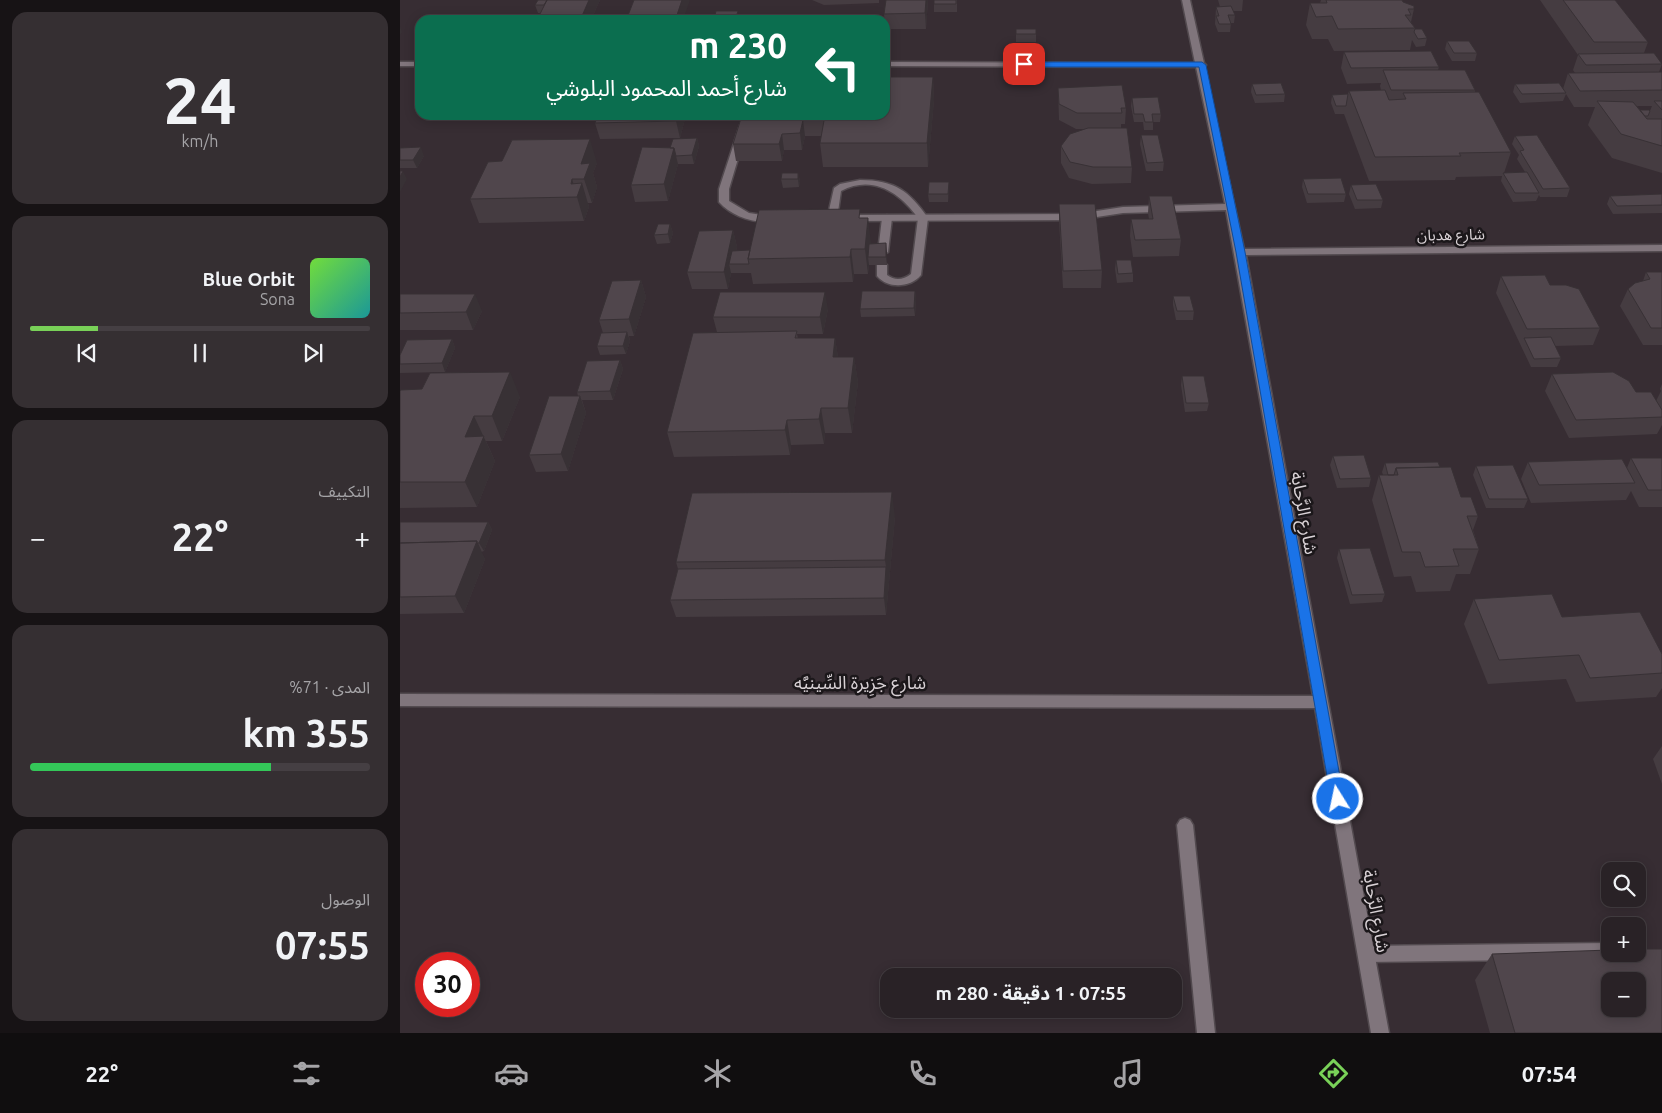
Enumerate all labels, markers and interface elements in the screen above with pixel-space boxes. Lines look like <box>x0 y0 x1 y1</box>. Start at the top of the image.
text: 230 m <box>689 25 787 65</box>
icon: left <box>805 35 870 100</box>
pin <box>1003 43 1045 85</box>
icon: arrive <box>1010 50 1038 78</box>
text: 24 <box>163 63 237 136</box>
text: شارع أحمد المحمود البلوشي <box>546 75 787 100</box>
text: km/h <box>182 132 218 150</box>
street label: شارع هدبان <box>1417 225 1485 248</box>
text: Blue Orbit <box>202 268 295 290</box>
text: Sona <box>260 290 295 308</box>
icon: previous <box>73 339 101 367</box>
icon: pause <box>186 339 214 367</box>
icon: next <box>299 339 327 367</box>
street label: شارع الرَّحابة <box>1283 470 1322 557</box>
text: التكييف <box>318 482 370 500</box>
text: 22° <box>172 516 228 558</box>
text: − <box>30 522 46 553</box>
text: + <box>354 522 370 553</box>
street label: شارع جَزِيرة السِّينيَّه <box>794 672 926 697</box>
text: المدى · 71% <box>289 678 370 696</box>
text: 355 km <box>243 712 370 754</box>
position arrow <box>1311 772 1363 824</box>
map controls <box>1601 862 1646 1017</box>
button: search <box>1601 862 1646 907</box>
street label: شارع الرَّحابة <box>1355 868 1394 955</box>
text: الوصول <box>321 890 370 908</box>
button: + <box>1601 917 1646 962</box>
text: 07:55 <box>275 924 370 966</box>
speed limit sign: 30 <box>415 952 480 1017</box>
button: − <box>1601 972 1646 1017</box>
text: 07:55 · 1 دقيقة · 280 m <box>935 982 1127 1004</box>
icon: filters <box>289 1056 324 1091</box>
icon: car <box>494 1056 529 1091</box>
icon: climate <box>700 1056 735 1091</box>
icon: phone <box>905 1056 940 1091</box>
icon: music <box>1111 1056 1146 1091</box>
icon: directions <box>1316 1056 1351 1091</box>
text: 22° <box>85 1061 118 1086</box>
text: 07:54 <box>1522 1061 1577 1086</box>

